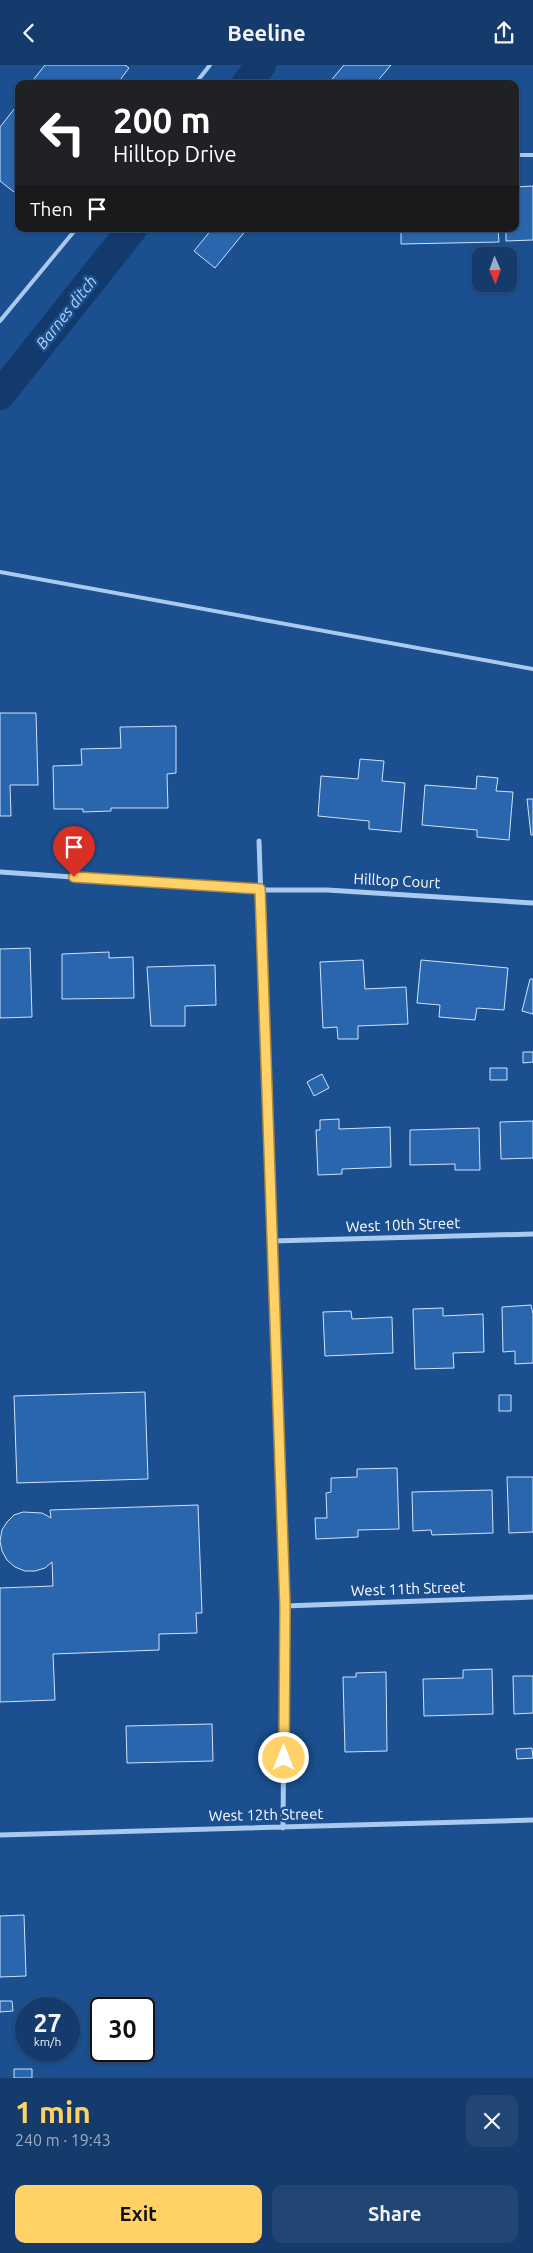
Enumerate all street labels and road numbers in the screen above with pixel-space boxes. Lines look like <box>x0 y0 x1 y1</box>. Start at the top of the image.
street label: Hilltop Court <box>353 870 441 891</box>
street label: West 10th Street <box>345 1214 461 1235</box>
street label: West 11th Street <box>350 1578 466 1599</box>
street label: West 12th Street <box>209 1805 323 1824</box>

